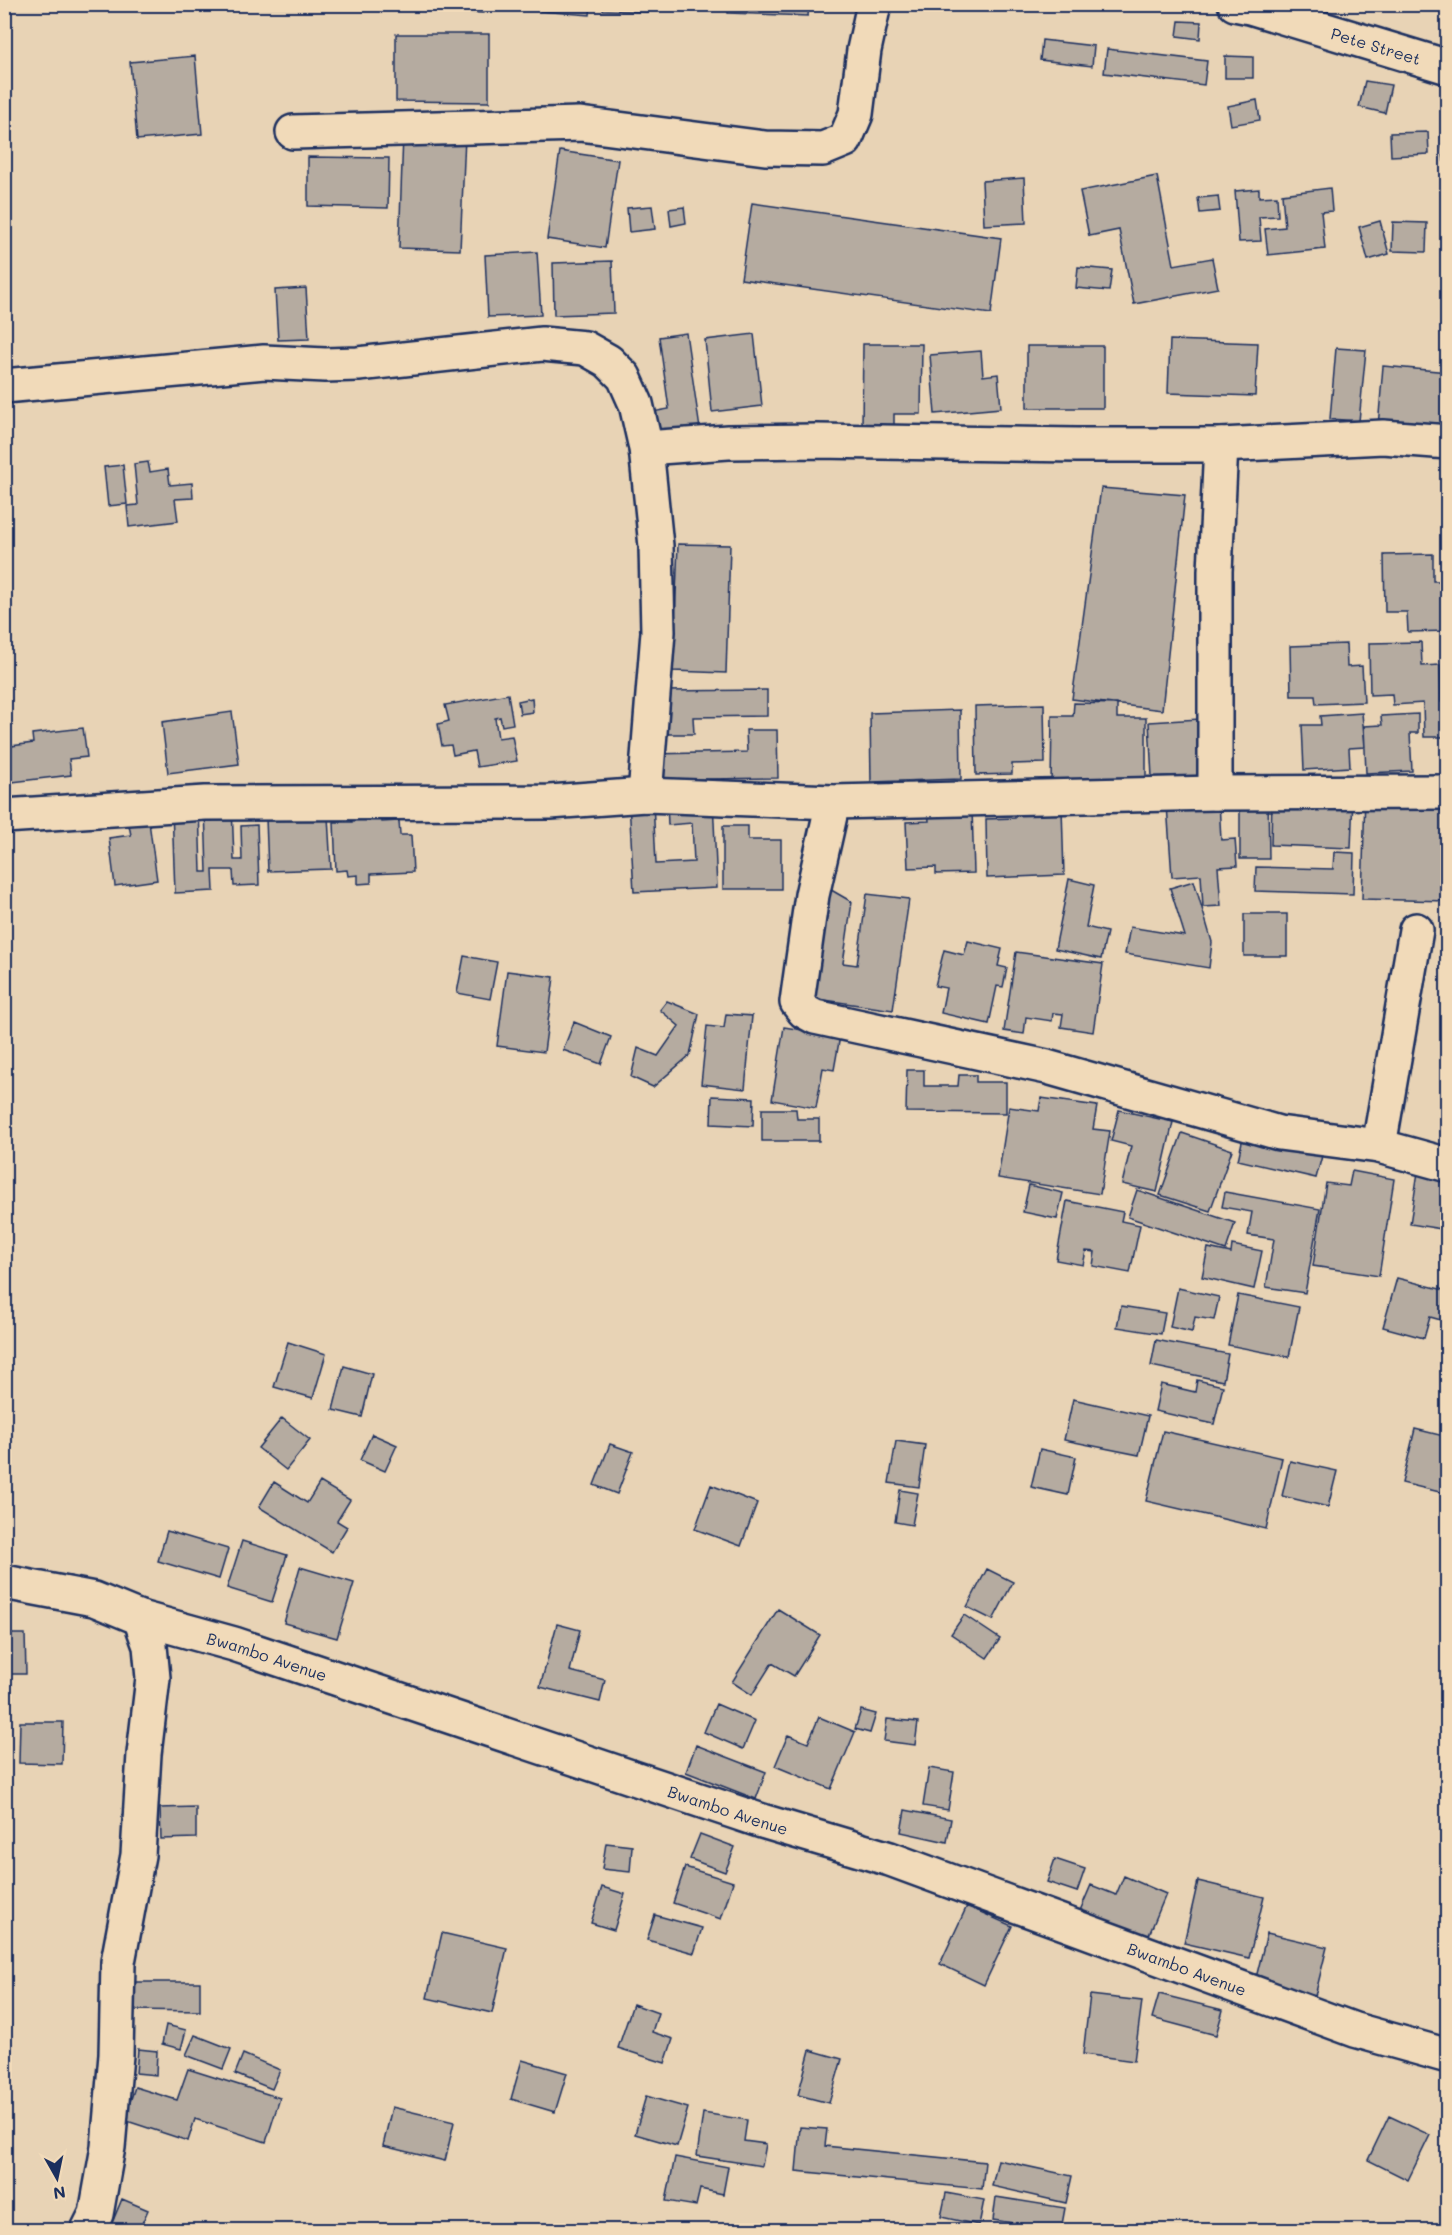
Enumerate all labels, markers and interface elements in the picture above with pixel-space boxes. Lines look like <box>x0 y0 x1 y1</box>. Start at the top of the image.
street label: Pete Street <box>1329 22 1423 69</box>
street label: Bwambo Avenue <box>205 1627 330 1685</box>
street label: Bwambo Avenue <box>665 1780 791 1839</box>
street label: Bwambo Avenue <box>1125 1937 1250 2000</box>
north arrow <box>27 2148 87 2208</box>
text: N <box>52 2182 67 2205</box>

